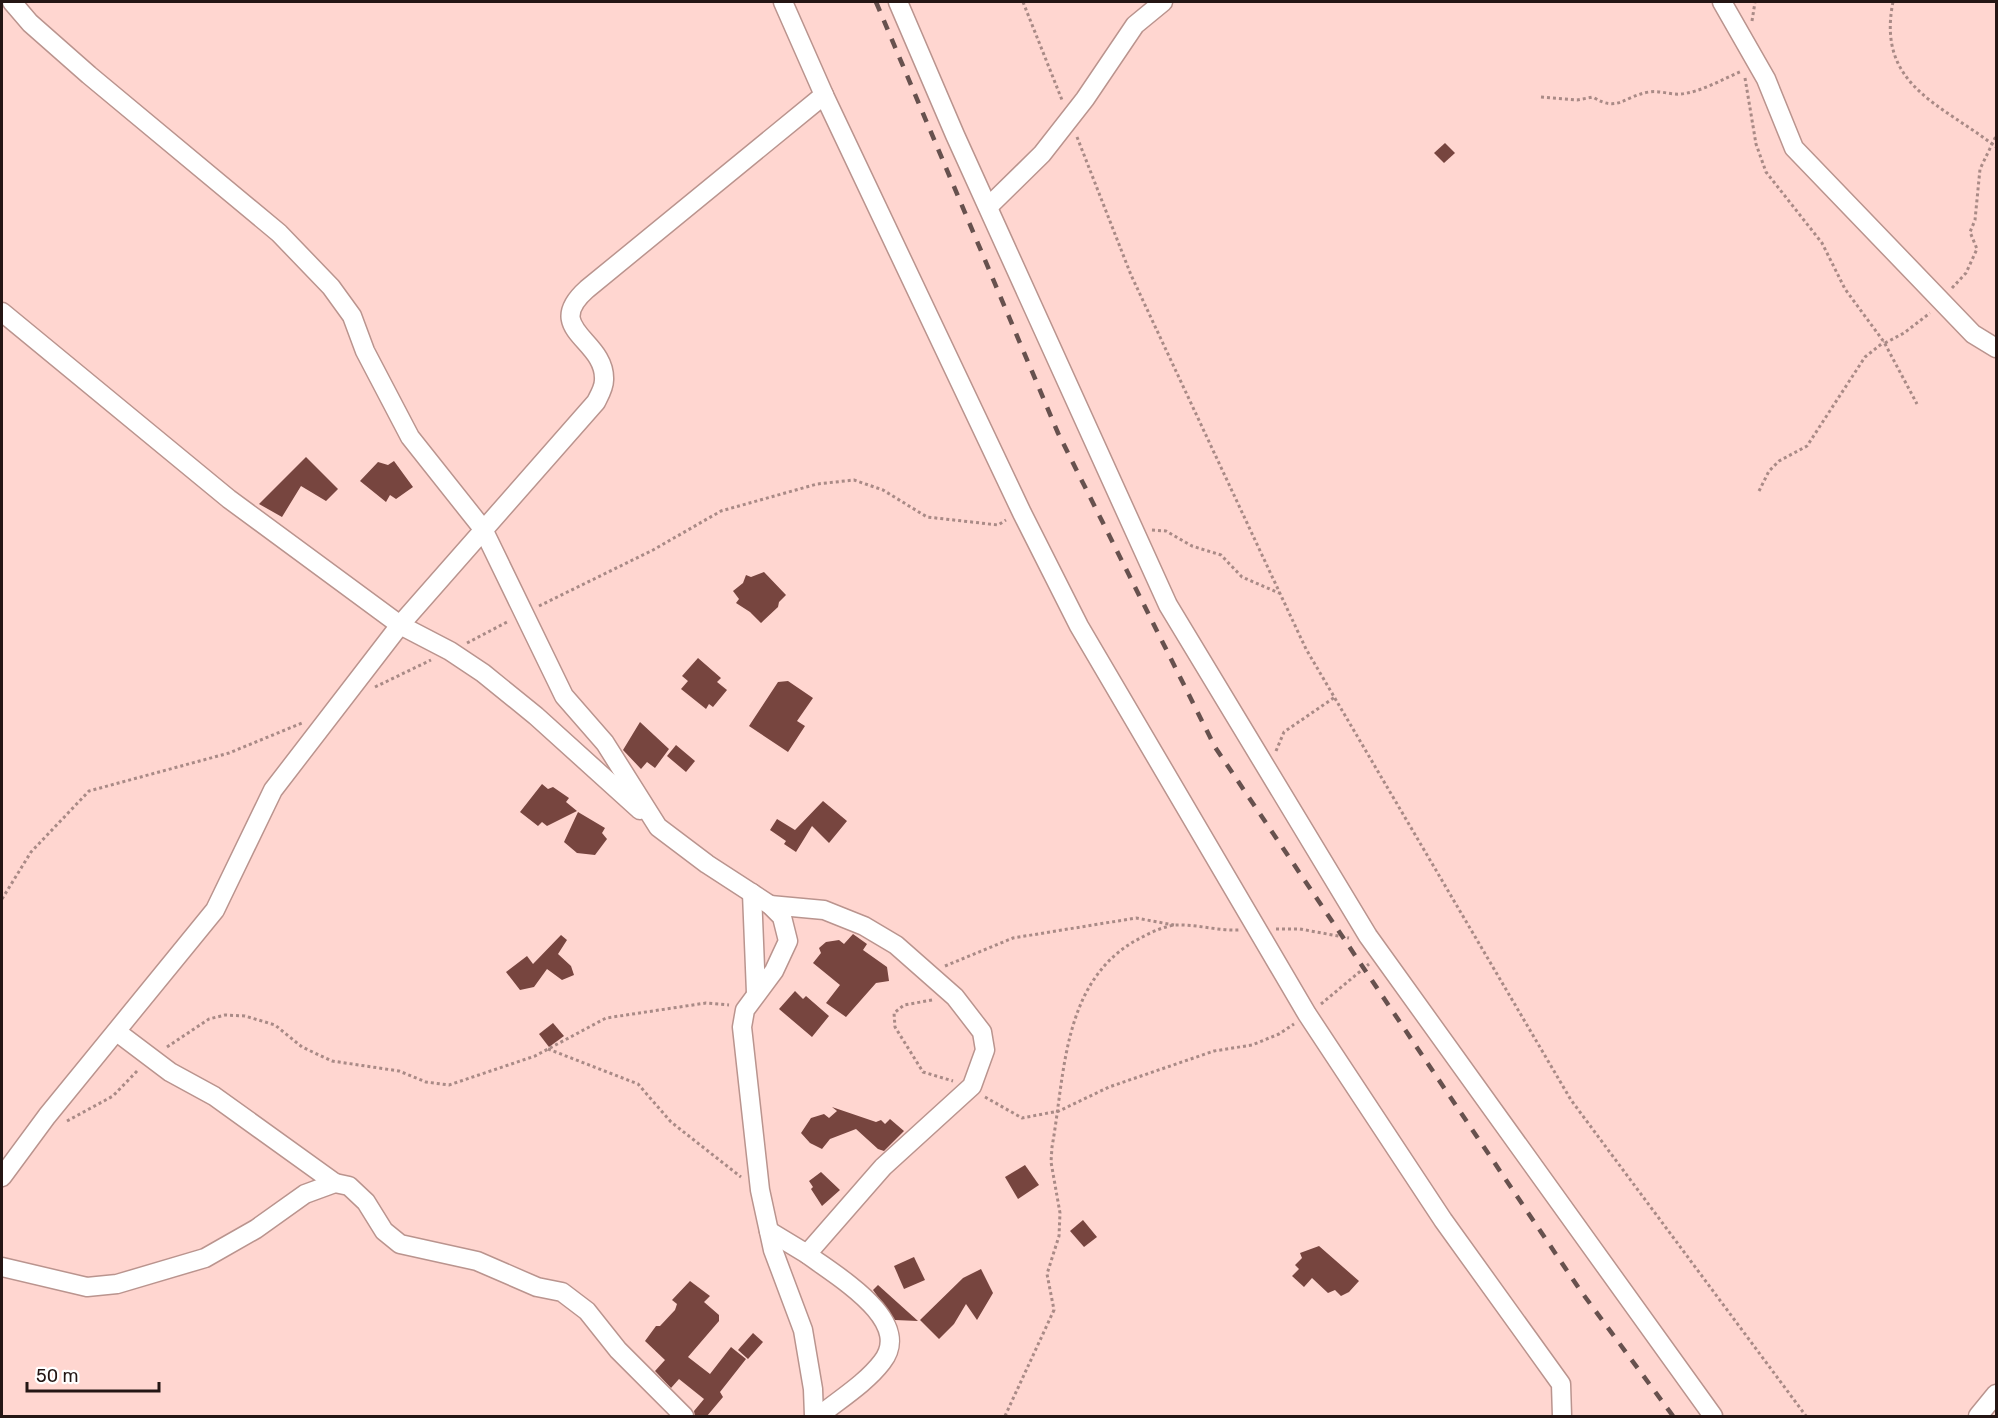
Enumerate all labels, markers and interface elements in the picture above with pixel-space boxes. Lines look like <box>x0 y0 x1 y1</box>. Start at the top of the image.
scale bar <box>27 1355 159 1393</box>
text: 50 m <box>36 1365 79 1387</box>

